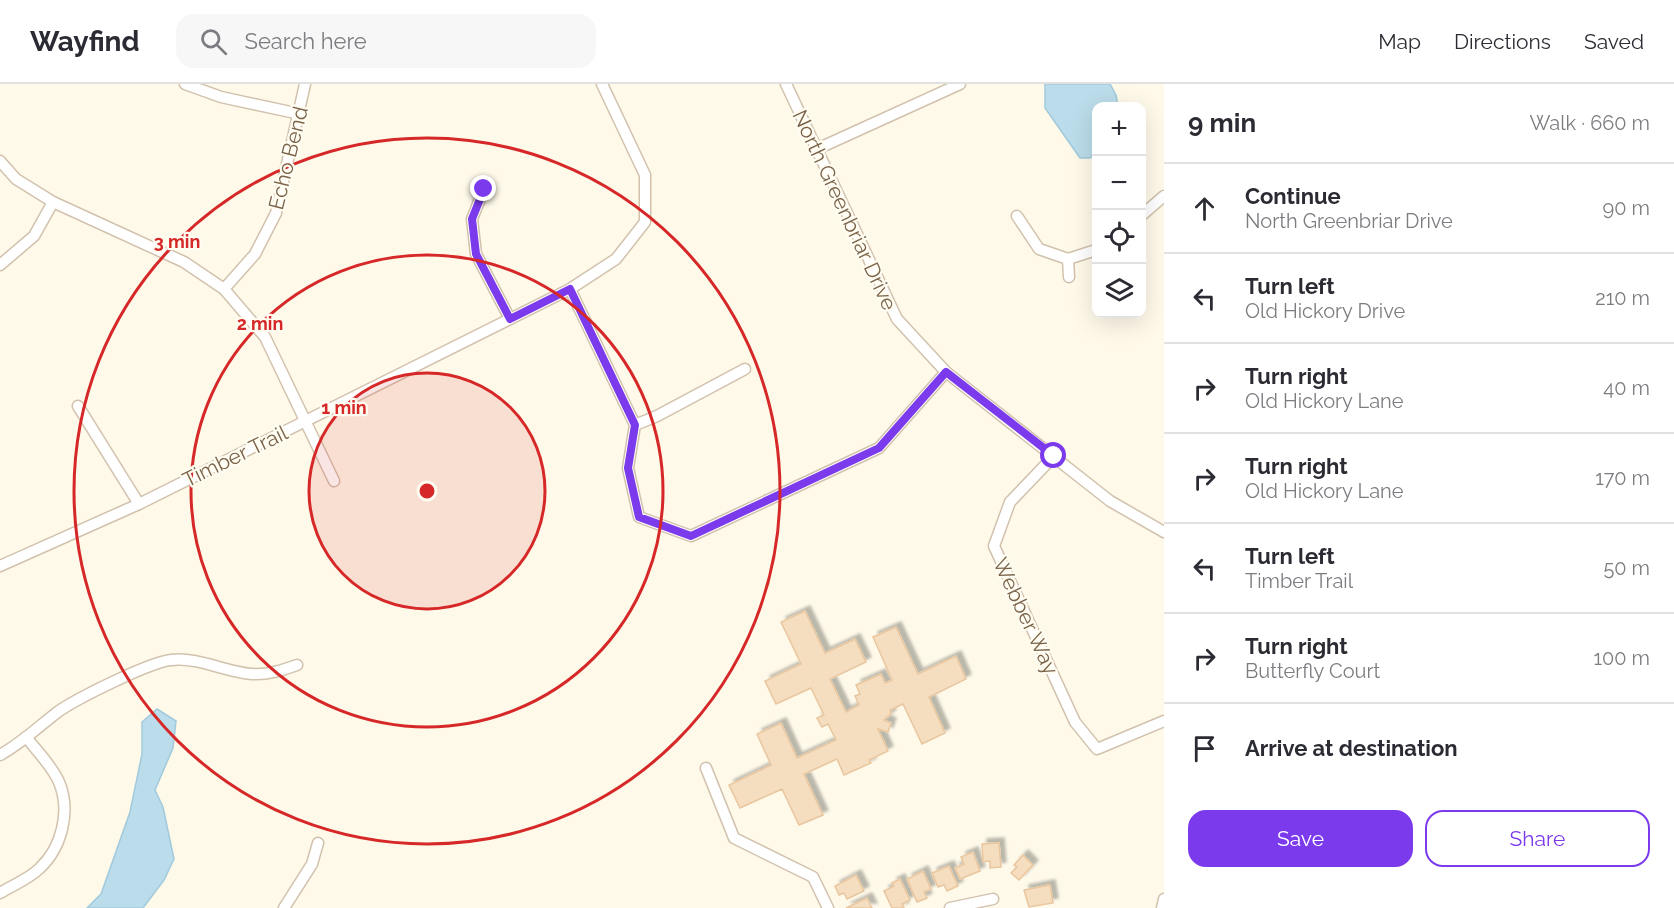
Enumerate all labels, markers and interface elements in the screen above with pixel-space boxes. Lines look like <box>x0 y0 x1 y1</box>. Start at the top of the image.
search box <box>176 14 596 68</box>
text: Wayfind <box>30 25 140 58</box>
icon: search <box>197 25 230 58</box>
text: Search here <box>245 28 367 54</box>
text: Map <box>1378 29 1421 54</box>
text: Directions <box>1454 29 1551 54</box>
text: Saved <box>1584 29 1644 54</box>
map controls <box>1092 102 1146 318</box>
button: + <box>1092 102 1146 156</box>
street label: Echo Bend <box>263 104 313 212</box>
street label: North Greenbriar Drive <box>788 106 902 314</box>
text: 9 min <box>1188 108 1256 138</box>
text: Walk · 660 m <box>1529 111 1650 135</box>
button: − <box>1092 156 1146 210</box>
route end <box>470 175 496 201</box>
text: Continue <box>1245 183 1341 209</box>
icon: ahead <box>1188 192 1221 225</box>
text: 90 m <box>1603 196 1650 220</box>
text: North Greenbriar Drive <box>1245 209 1453 233</box>
button: locate <box>1092 210 1146 264</box>
text: 3 min <box>154 231 200 252</box>
button: layers <box>1092 264 1146 318</box>
text: Turn left <box>1245 273 1335 299</box>
icon: left <box>1188 282 1221 315</box>
text: 210 m <box>1595 286 1650 310</box>
text: Old Hickory Drive <box>1245 299 1405 323</box>
text: 2 min <box>237 313 283 334</box>
text: Turn right <box>1245 363 1348 389</box>
icon: right <box>1188 372 1221 405</box>
text: 40 m <box>1603 376 1650 400</box>
text: Old Hickory Lane <box>1245 389 1403 413</box>
text: 1 min <box>321 397 367 418</box>
street label: Timber Trail <box>178 420 292 492</box>
route start <box>1040 442 1066 468</box>
text: Turn right <box>1245 453 1348 479</box>
icon: right <box>1188 462 1221 495</box>
text: 170 m <box>1595 466 1650 490</box>
text: Old Hickory Lane <box>1245 479 1403 503</box>
centre of rings <box>417 481 437 501</box>
text: Turn left <box>1245 543 1335 569</box>
icon: left <box>1188 552 1221 585</box>
street label: Webber Way <box>988 554 1064 678</box>
text: 50 m <box>1603 556 1650 580</box>
text: Timber Trail <box>1245 569 1353 593</box>
text: Turn right <box>1245 633 1348 659</box>
icon: right <box>1188 642 1221 675</box>
text: 100 m <box>1593 646 1650 670</box>
text: Butterfly Court <box>1245 659 1380 683</box>
icon: arrive <box>1188 732 1221 765</box>
text: Arrive at destination <box>1245 735 1458 761</box>
button: Save <box>1188 810 1413 867</box>
button: Share <box>1425 810 1650 867</box>

